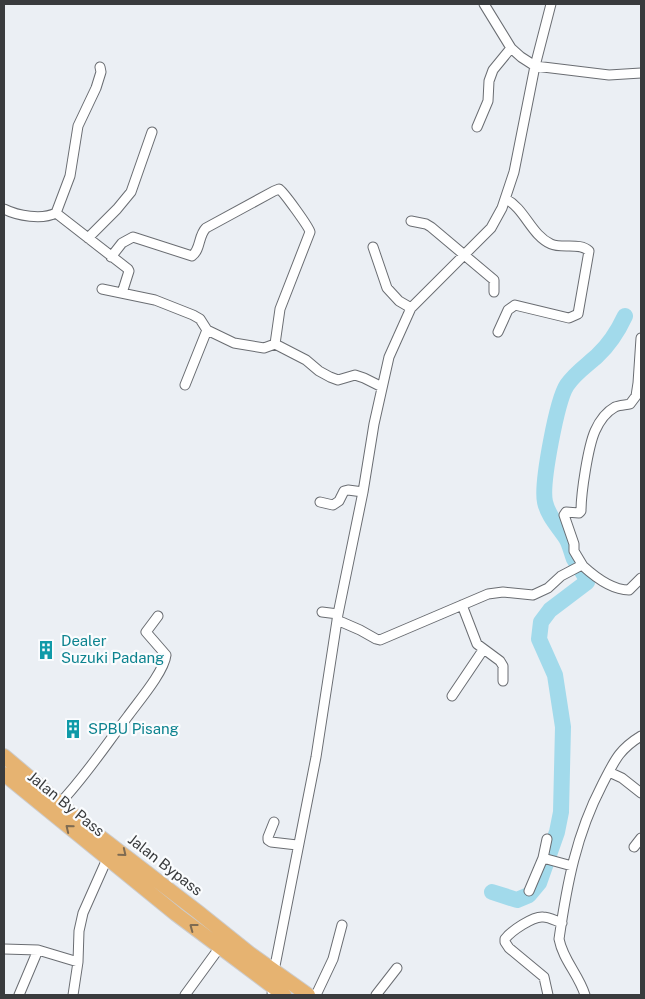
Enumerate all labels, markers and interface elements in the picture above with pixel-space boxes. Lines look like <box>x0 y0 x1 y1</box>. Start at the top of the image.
place label: Dealer Suzuki Padang <box>61 632 164 666</box>
building icon: Dealer Suzuki Padang <box>35 639 57 661</box>
building icon: SPBU Pisang <box>62 718 84 740</box>
place label: SPBU Pisang <box>88 720 179 737</box>
street label: Jalan By Pass <box>25 768 108 840</box>
one-way arrow <box>66 826 75 834</box>
street label: Jalan Bypass <box>125 830 206 899</box>
one-way arrow <box>117 848 126 856</box>
one-way arrow <box>190 924 199 932</box>

